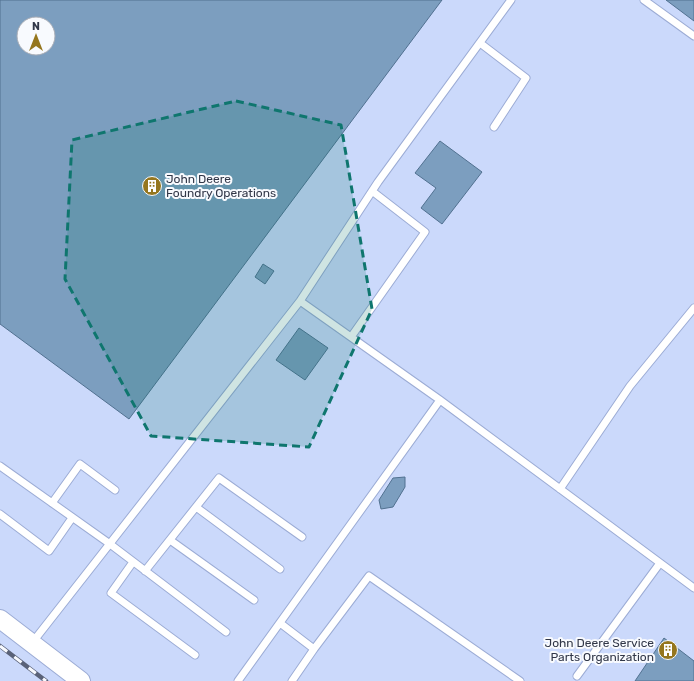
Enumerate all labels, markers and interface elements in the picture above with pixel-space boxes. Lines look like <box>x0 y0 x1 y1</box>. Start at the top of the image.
north arrow <box>16 16 56 56</box>
text: N <box>32 20 40 33</box>
place label: John Deere Foundry Operations <box>166 172 276 200</box>
building icon: John Deere Foundry Operations <box>141 175 163 197</box>
place label: John Deere Service Parts Organization <box>545 636 654 664</box>
building icon: John Deere Service Parts Organization <box>657 639 679 661</box>

